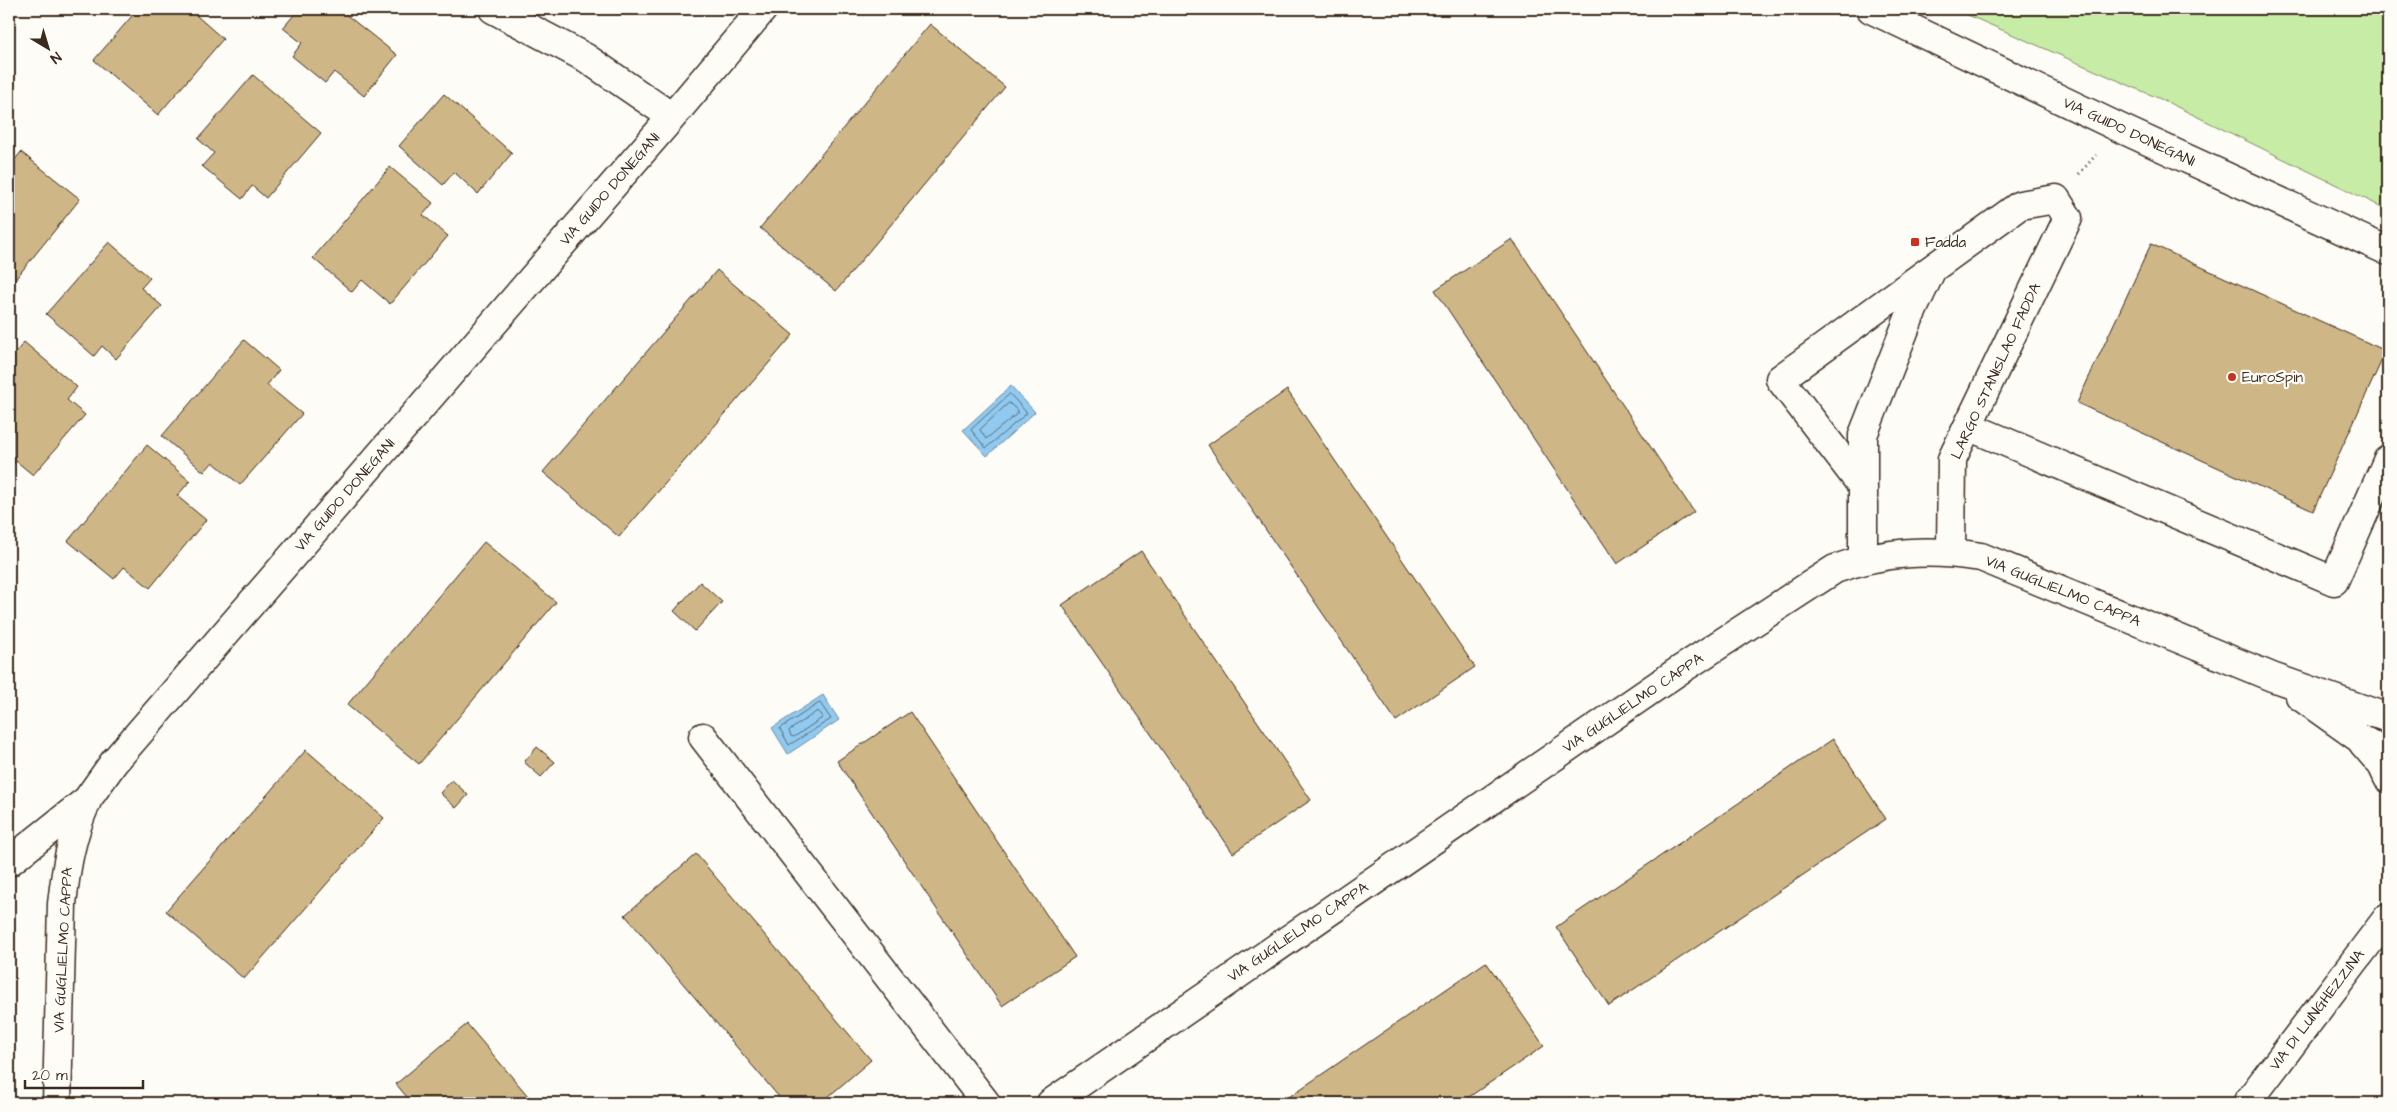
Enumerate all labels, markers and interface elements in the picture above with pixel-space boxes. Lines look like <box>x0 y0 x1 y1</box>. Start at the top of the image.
north arrow <box>22 22 72 72</box>
text: N <box>46 47 65 68</box>
street label: VIA GUIDO DONEGANI <box>2059 92 2199 172</box>
street label: VIA GUIDO DONEGANI <box>555 128 665 250</box>
place label: Fadda <box>1925 232 1966 253</box>
marker: Fadda <box>1909 236 1921 248</box>
street label: LARGO STANISLAO FADDA <box>1946 279 2046 463</box>
place label: EuroSpin <box>2242 367 2303 388</box>
marker: EuroSpin <box>2226 371 2238 383</box>
street label: VIA GUIDO DONEGANI <box>290 434 400 556</box>
street label: VIA GUGLIELMO CAPPA <box>1982 550 2144 632</box>
street label: VIA GUGLIELMO CAPPA <box>1558 648 1708 758</box>
street label: VIA GUGLIELMO CAPPA <box>48 866 78 1033</box>
street label: VIA GUGLIELMO CAPPA <box>1223 877 1373 987</box>
street label: VIA DI LUNGHEZZINA <box>2264 945 2370 1075</box>
scale bar <box>25 1057 142 1089</box>
text: 20 m <box>32 1065 68 1086</box>

